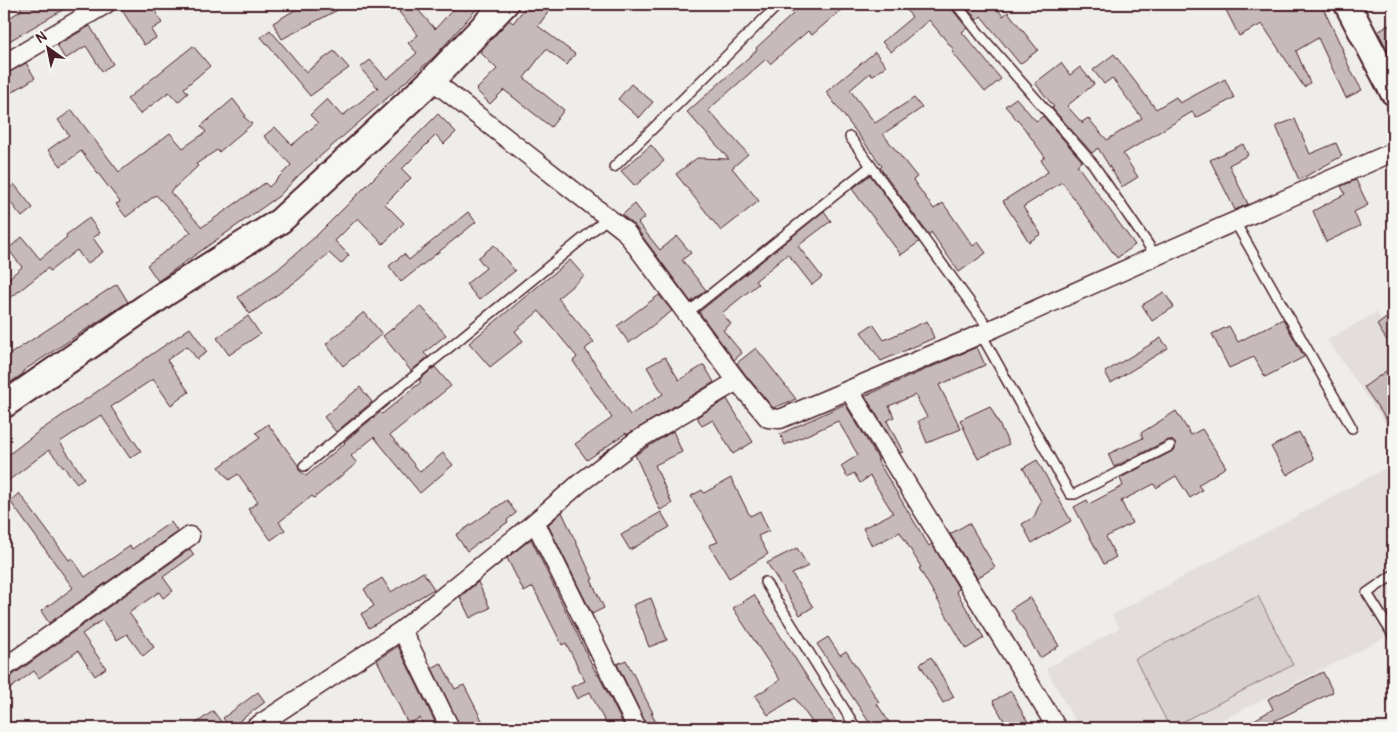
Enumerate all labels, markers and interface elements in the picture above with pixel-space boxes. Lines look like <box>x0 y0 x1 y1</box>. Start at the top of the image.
north arrow <box>22 22 72 72</box>
text: N <box>33 28 50 47</box>

